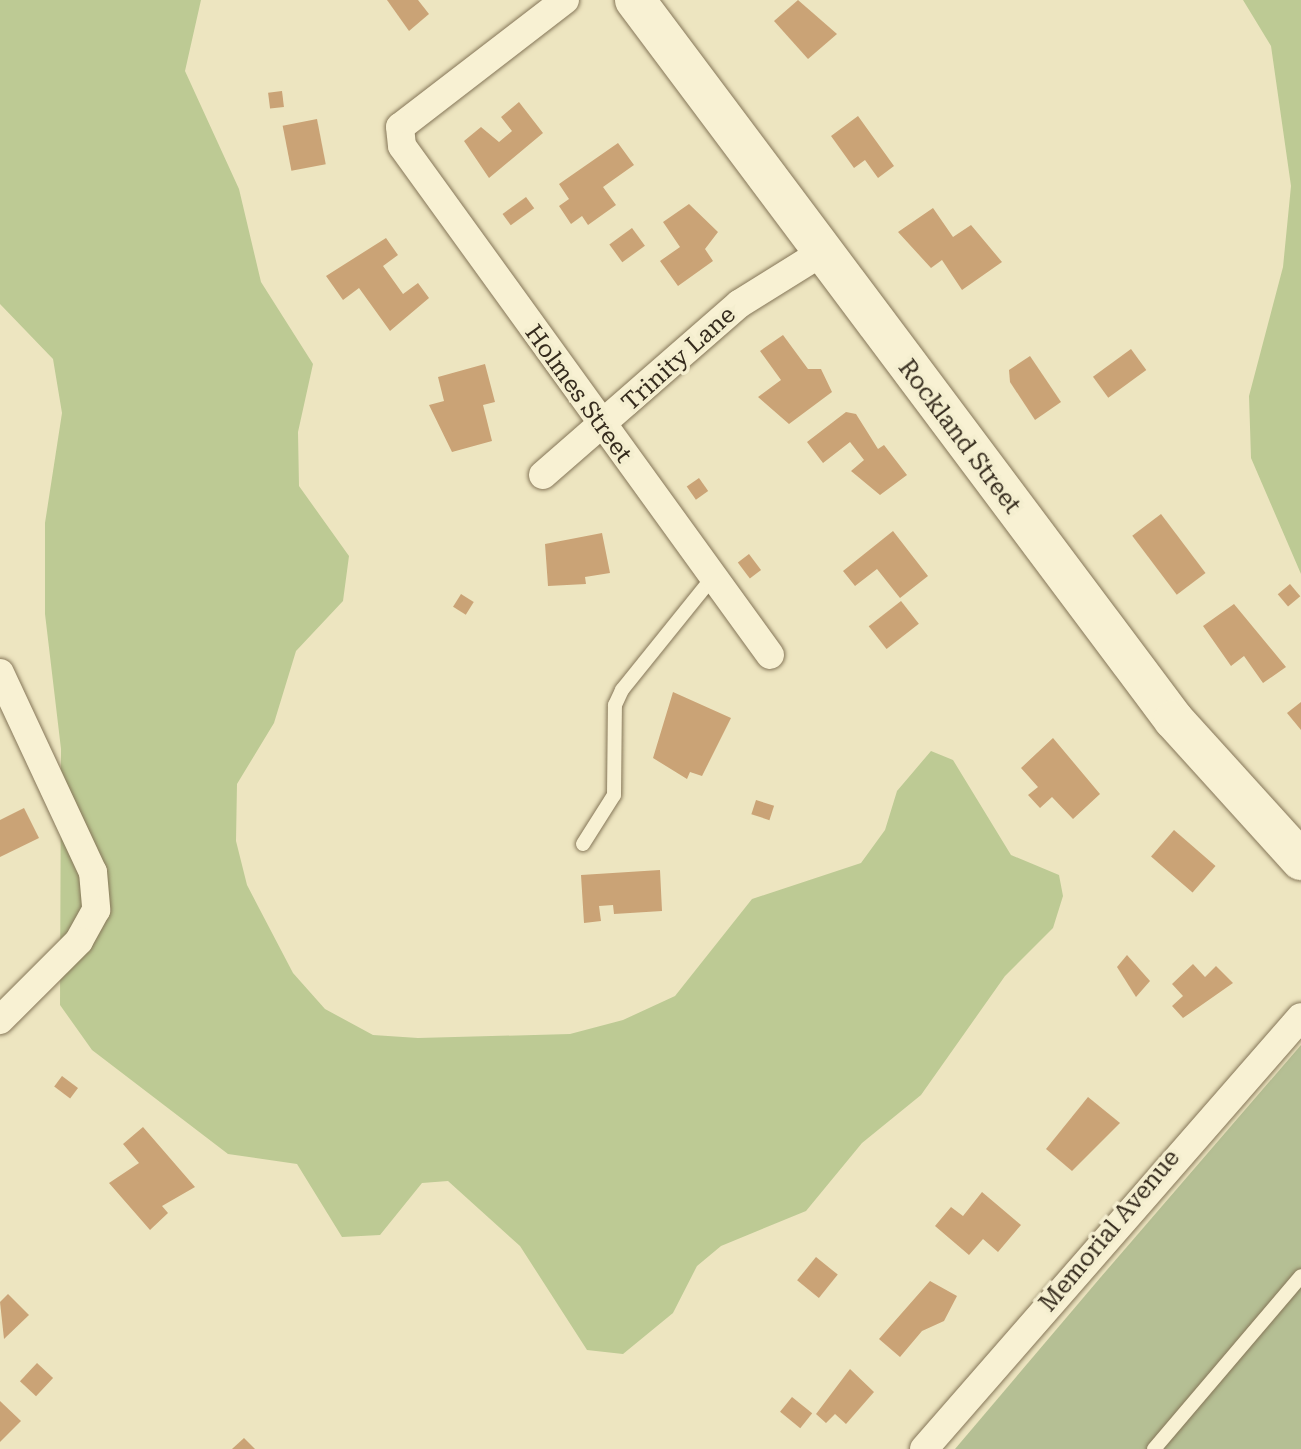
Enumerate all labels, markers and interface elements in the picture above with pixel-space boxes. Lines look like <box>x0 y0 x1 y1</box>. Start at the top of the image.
street label: Trinity Lane <box>616 301 742 417</box>
street label: Holmes Street <box>518 319 638 469</box>
street label: Rockland Street <box>892 354 1026 520</box>
street label: Memorial Avenue <box>1034 1144 1186 1318</box>

